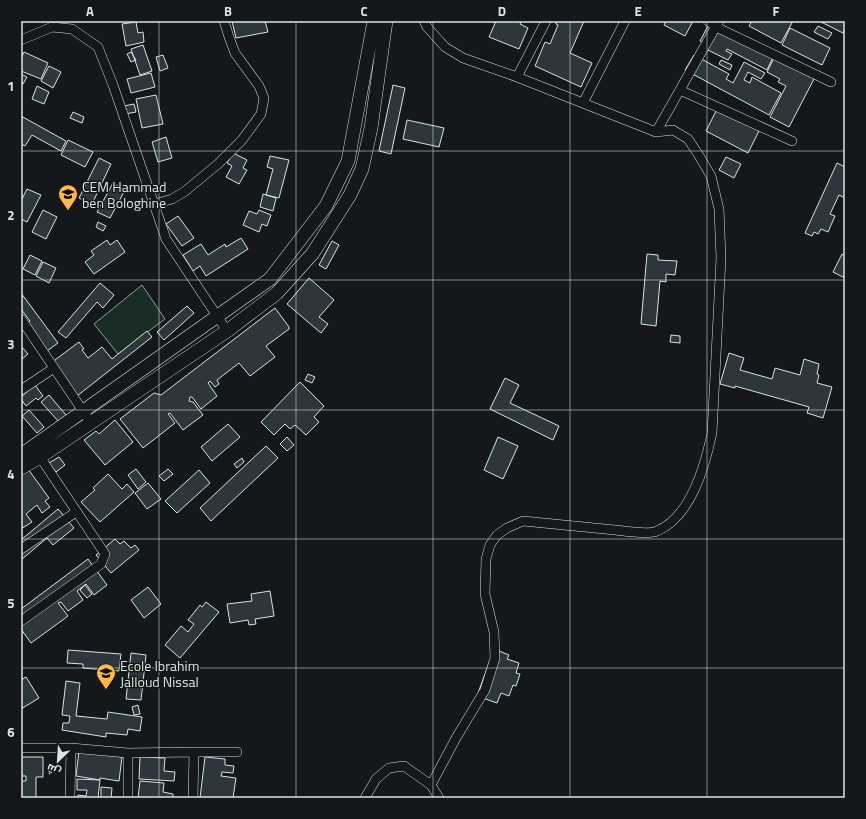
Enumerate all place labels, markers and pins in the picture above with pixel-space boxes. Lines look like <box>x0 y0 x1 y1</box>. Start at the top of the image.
place label: CEM Hammad ben Bologhine <box>82 176 167 213</box>
school or university icon: CEM Hammad ben Bologhine <box>57 183 79 211</box>
place label: Ecole Ibrahim Jalloud Nissal <box>120 655 199 692</box>
school or university icon: Ecole Ibrahim Jalloud Nissal <box>95 662 117 690</box>

